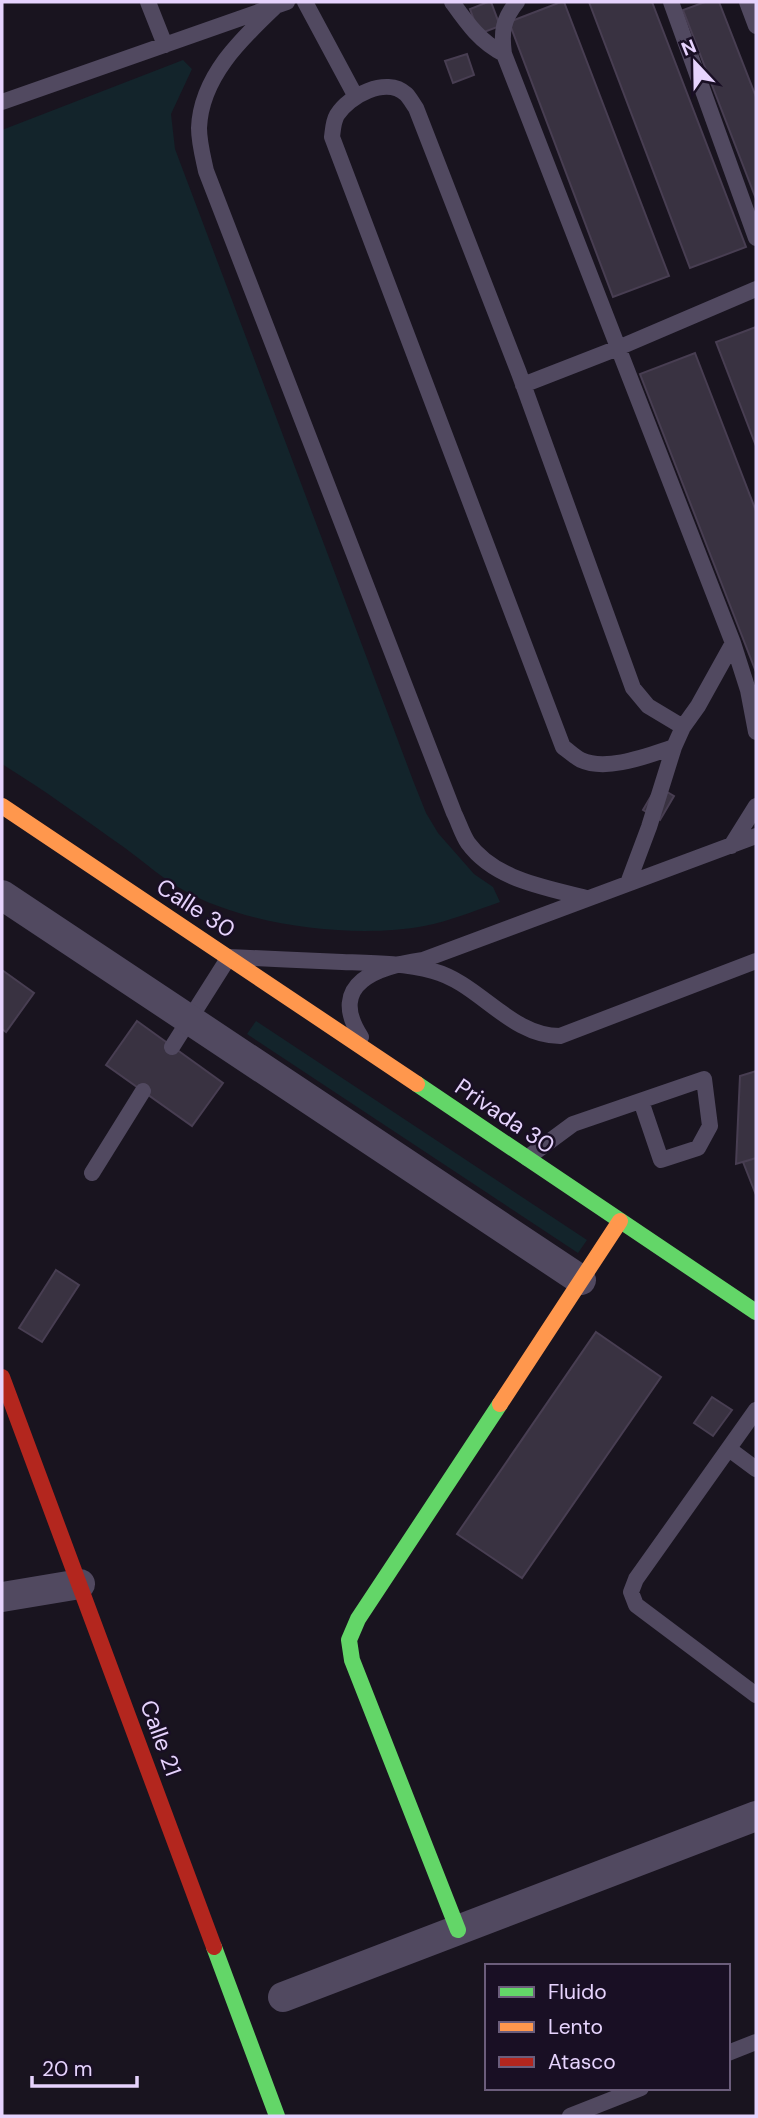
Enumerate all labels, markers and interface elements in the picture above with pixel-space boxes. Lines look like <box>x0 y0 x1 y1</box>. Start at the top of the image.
north arrow <box>660 28 730 98</box>
text: N <box>678 34 700 62</box>
street label: Calle 30 <box>151 872 241 944</box>
street label: Privada 30 <box>449 1072 561 1160</box>
street label: Calle 21 <box>133 1696 189 1780</box>
legend <box>485 1964 730 2090</box>
text: Fluido <box>548 1978 607 2006</box>
text: Lento <box>548 2013 603 2041</box>
scale bar <box>32 2044 136 2088</box>
text: Atasco <box>548 2048 616 2076</box>
text: 20 m <box>42 2055 93 2083</box>

